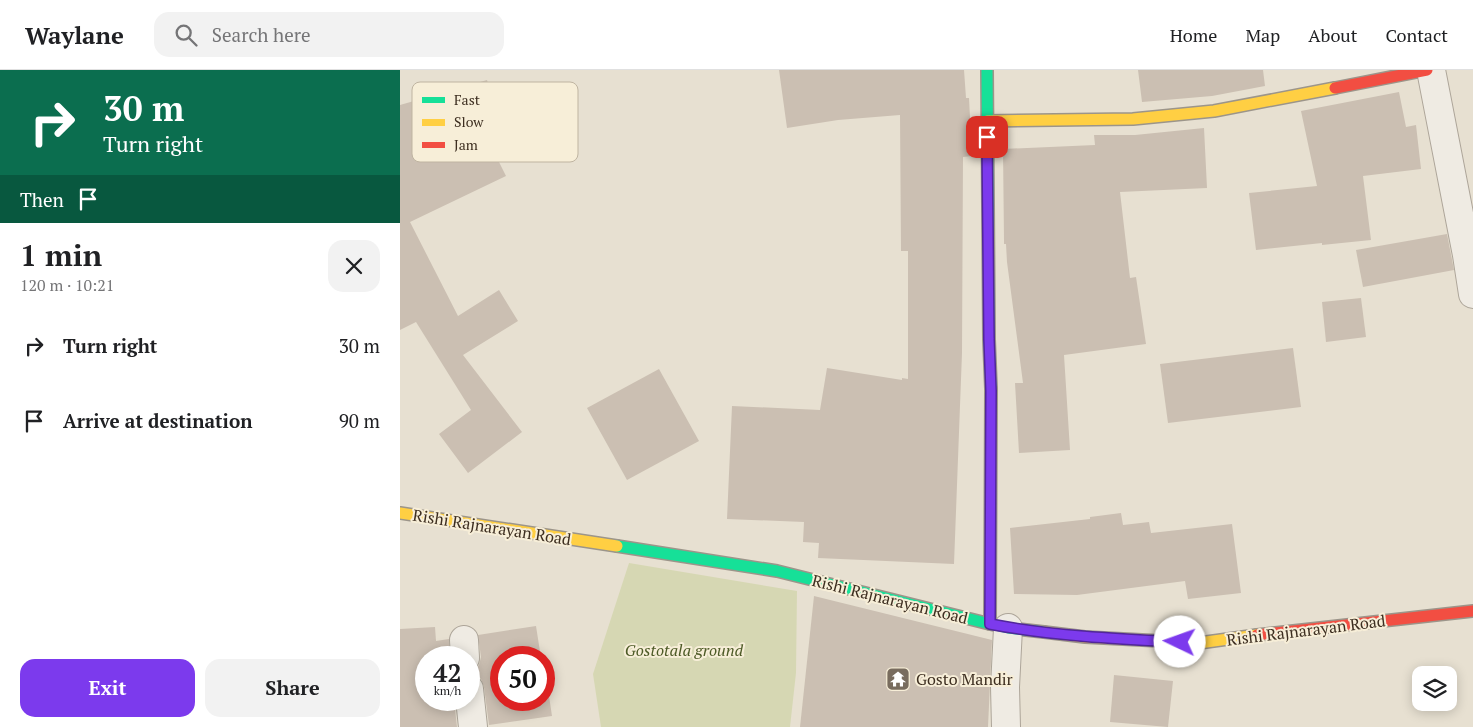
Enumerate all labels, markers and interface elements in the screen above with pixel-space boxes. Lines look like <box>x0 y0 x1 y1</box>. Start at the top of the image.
search box <box>154 12 504 57</box>
text: Waylane <box>25 19 124 51</box>
icon: search <box>172 21 200 49</box>
text: Search here <box>212 22 311 47</box>
text: Home <box>1170 23 1217 47</box>
text: Map <box>1245 23 1280 47</box>
text: About <box>1308 23 1357 47</box>
text: Contact <box>1385 23 1448 47</box>
legend <box>412 82 578 162</box>
text: 30 m <box>103 85 184 131</box>
icon: right <box>20 90 85 155</box>
text: Fast <box>454 90 481 109</box>
text: Slow <box>454 112 484 131</box>
pin <box>966 116 1008 158</box>
icon: arrive <box>973 123 1001 151</box>
text: Turn right <box>103 129 203 158</box>
text: Jam <box>454 135 478 154</box>
icon: arrive <box>74 185 102 213</box>
text: Then <box>20 187 64 212</box>
text: 1 min <box>20 235 102 275</box>
button: close <box>328 240 380 292</box>
text: 120 m · 10:21 <box>20 274 114 296</box>
icon: right <box>20 332 48 360</box>
text: Turn right <box>63 333 157 358</box>
text: 30 m <box>339 333 380 358</box>
icon: arrive <box>20 407 48 435</box>
text: Arrive at destination <box>63 408 252 433</box>
text: 90 m <box>339 408 380 433</box>
street label: Rishi Rajnarayan Road <box>411 504 573 550</box>
street label: Rishi Rajnarayan Road <box>810 569 970 629</box>
street label: Rishi Rajnarayan Road <box>1225 609 1387 651</box>
position arrow <box>1153 615 1205 667</box>
park label: Gostotala ground <box>625 639 744 661</box>
speed limit sign: 50 <box>490 646 555 711</box>
text: 42 <box>433 656 462 689</box>
button: Exit <box>20 659 195 717</box>
button: Share <box>205 659 380 717</box>
temple icon: Gosto Mandir <box>885 666 911 692</box>
map controls <box>1412 666 1457 711</box>
button: layers <box>1412 666 1457 711</box>
place label: Gosto Mandir <box>916 668 1014 690</box>
text: km/h <box>434 683 461 698</box>

